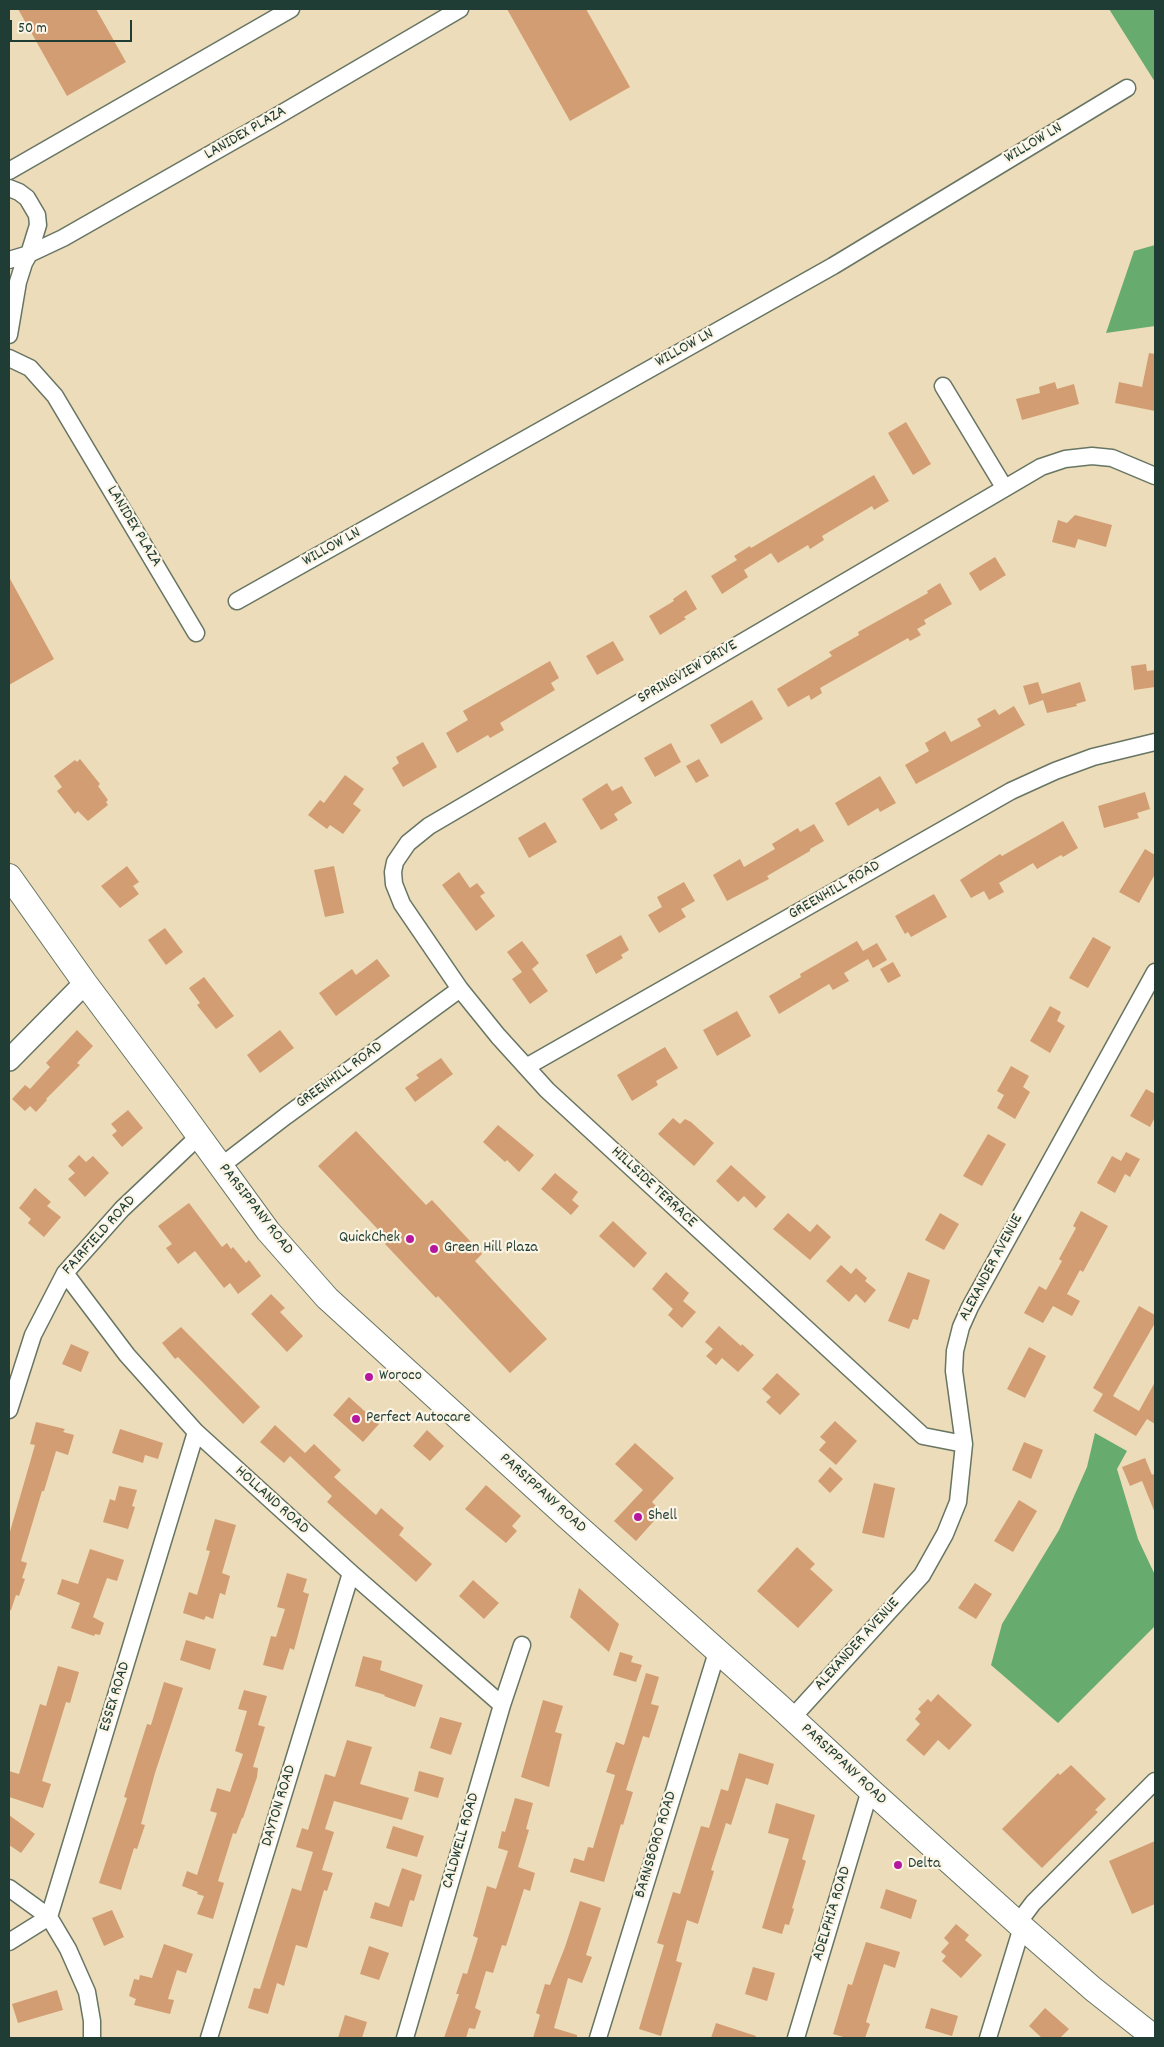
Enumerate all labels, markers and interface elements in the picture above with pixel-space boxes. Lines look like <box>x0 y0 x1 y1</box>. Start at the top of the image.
scale bar <box>12 10 135 42</box>
text: 50 m <box>18 18 47 40</box>
street label: LANIDEX PLAZA <box>202 103 290 165</box>
street label: WILLOW LN <box>1002 119 1066 169</box>
street label: WILLOW LN <box>652 325 718 373</box>
street label: LANIDEX PLAZA <box>101 483 165 571</box>
street label: WILLOW LN <box>299 524 365 572</box>
street label: SPRINGVIEW DRIVE <box>635 637 741 709</box>
street label: GREENHILL ROAD <box>786 857 884 925</box>
street label: GREENHILL ROAD <box>293 1038 387 1114</box>
street label: HILLSIDE TERRACE <box>606 1143 700 1233</box>
street label: PARSIPPANY ROAD <box>213 1161 297 1259</box>
street label: FAIRFIELD ROAD <box>59 1192 141 1280</box>
street label: ALEXANDER AVENUE <box>956 1211 1028 1325</box>
place label: QuickChek <box>339 1229 400 1249</box>
marker: QuickChek <box>404 1233 416 1245</box>
place label: Green Hill Plaza <box>444 1239 538 1259</box>
marker: Green Hill Plaza <box>428 1243 440 1255</box>
place label: Woroco <box>379 1367 422 1387</box>
marker: Woroco <box>363 1371 375 1383</box>
place label: Perfect Autocare <box>366 1409 470 1429</box>
marker: Perfect Autocare <box>350 1413 362 1425</box>
street label: PARSIPPANY ROAD <box>495 1450 589 1538</box>
street label: HOLLAND ROAD <box>230 1463 312 1539</box>
place label: Shell <box>648 1507 677 1527</box>
marker: Shell <box>632 1511 644 1523</box>
street label: ALEXANDER AVENUE <box>811 1595 905 1695</box>
street label: ESSEX ROAD <box>96 1660 136 1734</box>
street label: PARSIPPANY ROAD <box>796 1720 890 1810</box>
street label: DAYTON ROAD <box>259 1763 301 1849</box>
street label: BARNSBORO ROAD <box>632 1789 682 1901</box>
street label: CALDWELL ROAD <box>439 1791 485 1891</box>
place label: Delta <box>908 1855 941 1875</box>
marker: Delta <box>892 1859 904 1871</box>
street label: ADELPHIA ROAD <box>810 1865 856 1963</box>

